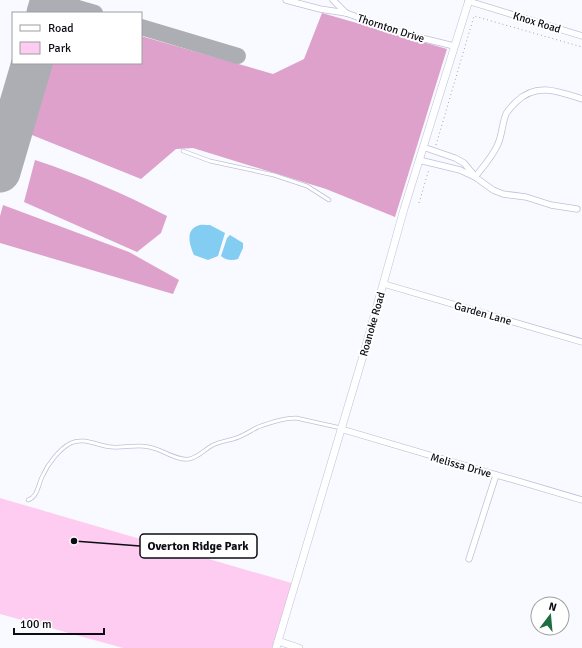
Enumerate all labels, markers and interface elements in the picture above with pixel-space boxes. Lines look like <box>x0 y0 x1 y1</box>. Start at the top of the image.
street label: Knox Road <box>511 9 562 36</box>
legend <box>12 12 142 64</box>
street label: Thornton Drive <box>356 12 426 45</box>
text: Road <box>48 21 74 36</box>
text: Park <box>48 41 71 56</box>
street label: Roanoke Road <box>357 290 388 358</box>
street label: Garden Lane <box>453 299 513 328</box>
street label: Melissa Drive <box>429 451 493 480</box>
callout: Overton Ridge Park <box>140 534 257 558</box>
text: Overton Ridge Park <box>147 539 249 554</box>
north arrow <box>530 596 570 636</box>
text: N <box>547 600 558 614</box>
scale bar <box>14 610 104 636</box>
text: 100 m <box>20 617 52 632</box>

